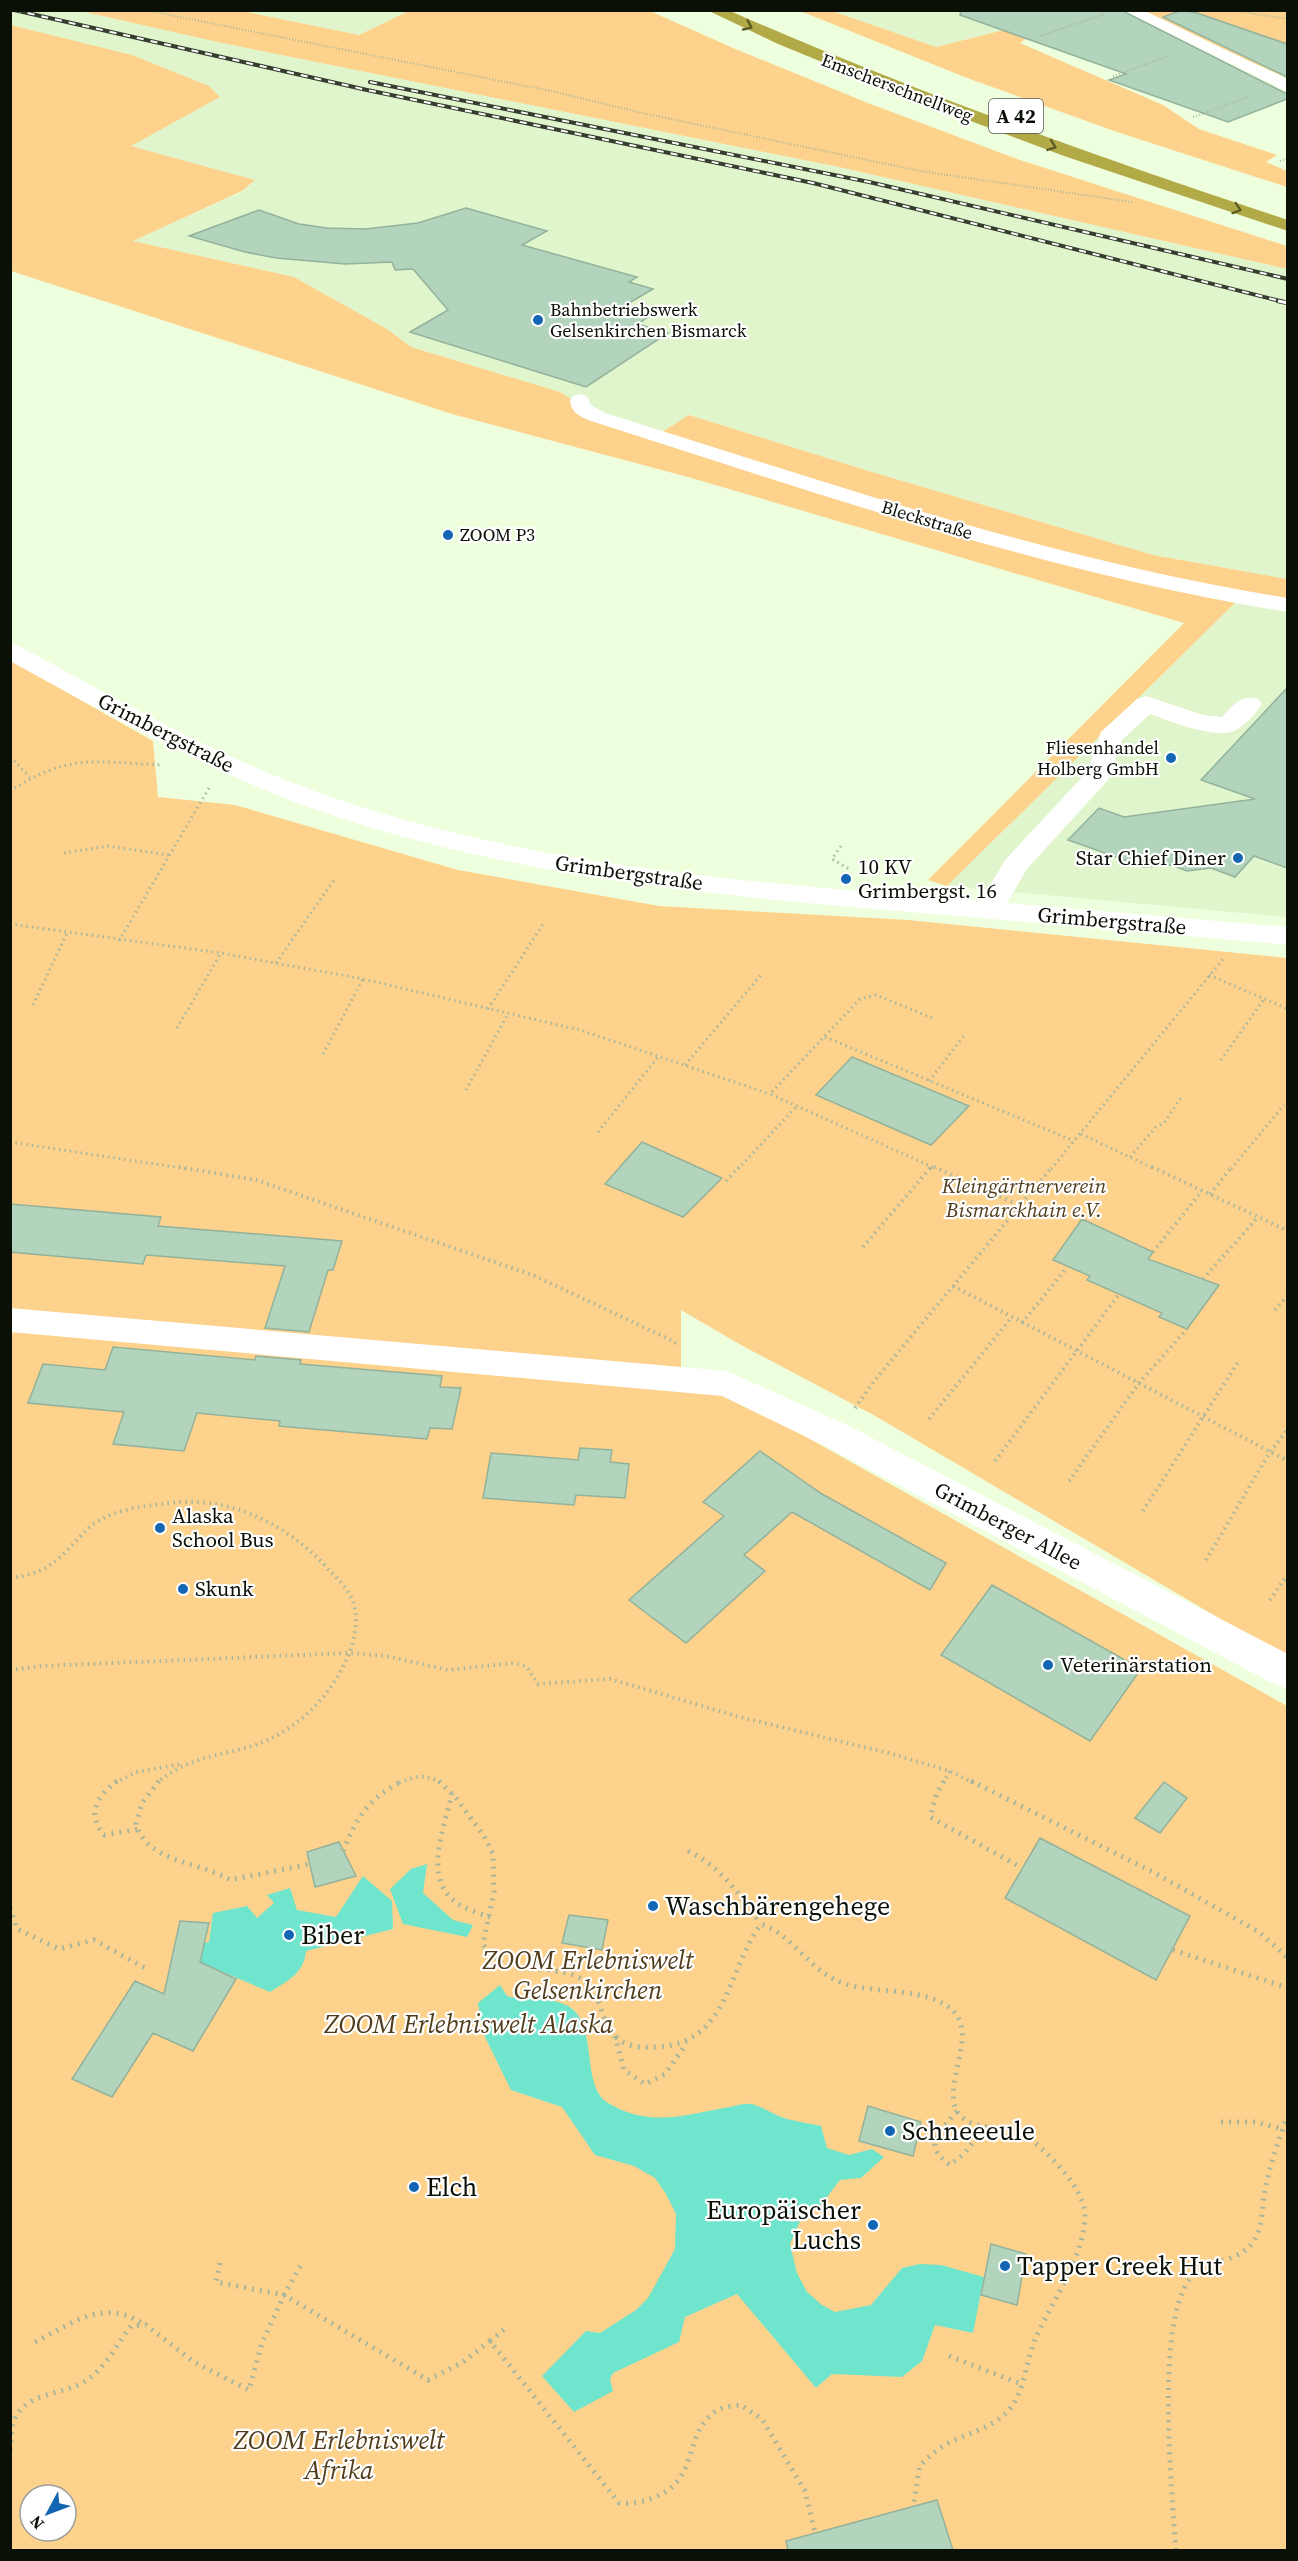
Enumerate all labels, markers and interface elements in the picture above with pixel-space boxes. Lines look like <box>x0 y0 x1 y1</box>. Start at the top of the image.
one-way arrow <box>741 19 752 31</box>
street label: Emscherschnellweg <box>818 47 977 128</box>
road number: A 42 <box>989 99 1043 133</box>
one-way arrow <box>1046 139 1057 152</box>
one-way arrow <box>1231 202 1241 215</box>
place label: Bahnbetriebswerk Gelsenkirchen Bismarck <box>550 297 747 343</box>
marker: Bahnbetriebswerk Gelsenkirchen Bismarck <box>531 313 545 327</box>
street label: Bleckstraße <box>879 494 976 545</box>
place label: ZOOM P3 <box>460 522 535 547</box>
marker: ZOOM P3 <box>441 528 455 542</box>
street label: Grimbergstraße <box>93 686 239 779</box>
place label: Fliesenhandel Holberg GmbH <box>1037 735 1159 781</box>
marker: Fliesenhandel Holberg GmbH <box>1164 751 1178 765</box>
place label: Star Chief Diner <box>1076 843 1226 872</box>
street label: Grimbergstraße <box>553 848 705 897</box>
marker: Star Chief Diner <box>1231 851 1245 865</box>
place label: 10 KV Grimbergst. 16 <box>858 852 997 905</box>
marker: 10 KV Grimbergst. 16 <box>839 872 853 886</box>
street label: Grimbergstraße <box>1036 900 1188 941</box>
park label: Kleingärtnerverein Bismarckhain e.V. <box>941 1171 1107 1224</box>
street label: Grimberger Allee <box>930 1475 1087 1577</box>
place label: Alaska School Bus <box>172 1501 274 1554</box>
marker: Alaska School Bus <box>153 1521 167 1535</box>
place label: Skunk <box>195 1574 254 1603</box>
marker: Skunk <box>176 1582 190 1596</box>
place label: Veterinärstation <box>1060 1650 1212 1679</box>
marker: Veterinärstation <box>1041 1658 1055 1672</box>
place label: Waschbärengehege <box>665 1888 890 1924</box>
marker: Waschbärengehege <box>646 1899 660 1913</box>
place label: Biber <box>301 1917 364 1953</box>
marker: Biber <box>282 1928 296 1942</box>
park label: ZOOM Erlebniswelt Gelsenkirchen <box>482 1942 695 2008</box>
park label: ZOOM Erlebniswelt Alaska <box>323 2006 614 2042</box>
place label: Schneeeule <box>902 2113 1035 2149</box>
marker: Schneeeule <box>883 2124 897 2138</box>
place label: Elch <box>426 2169 477 2205</box>
marker: Elch <box>407 2180 421 2194</box>
place label: Europäischer Luchs <box>706 2192 861 2258</box>
marker: Europäischer Luchs <box>866 2218 880 2232</box>
place label: Tapper Creek Hut <box>1017 2248 1223 2284</box>
marker: Tapper Creek Hut <box>998 2259 1012 2273</box>
park label: ZOOM Erlebniswelt Afrika <box>233 2422 446 2488</box>
north arrow <box>18 2483 78 2543</box>
text: N <box>24 2511 49 2534</box>

